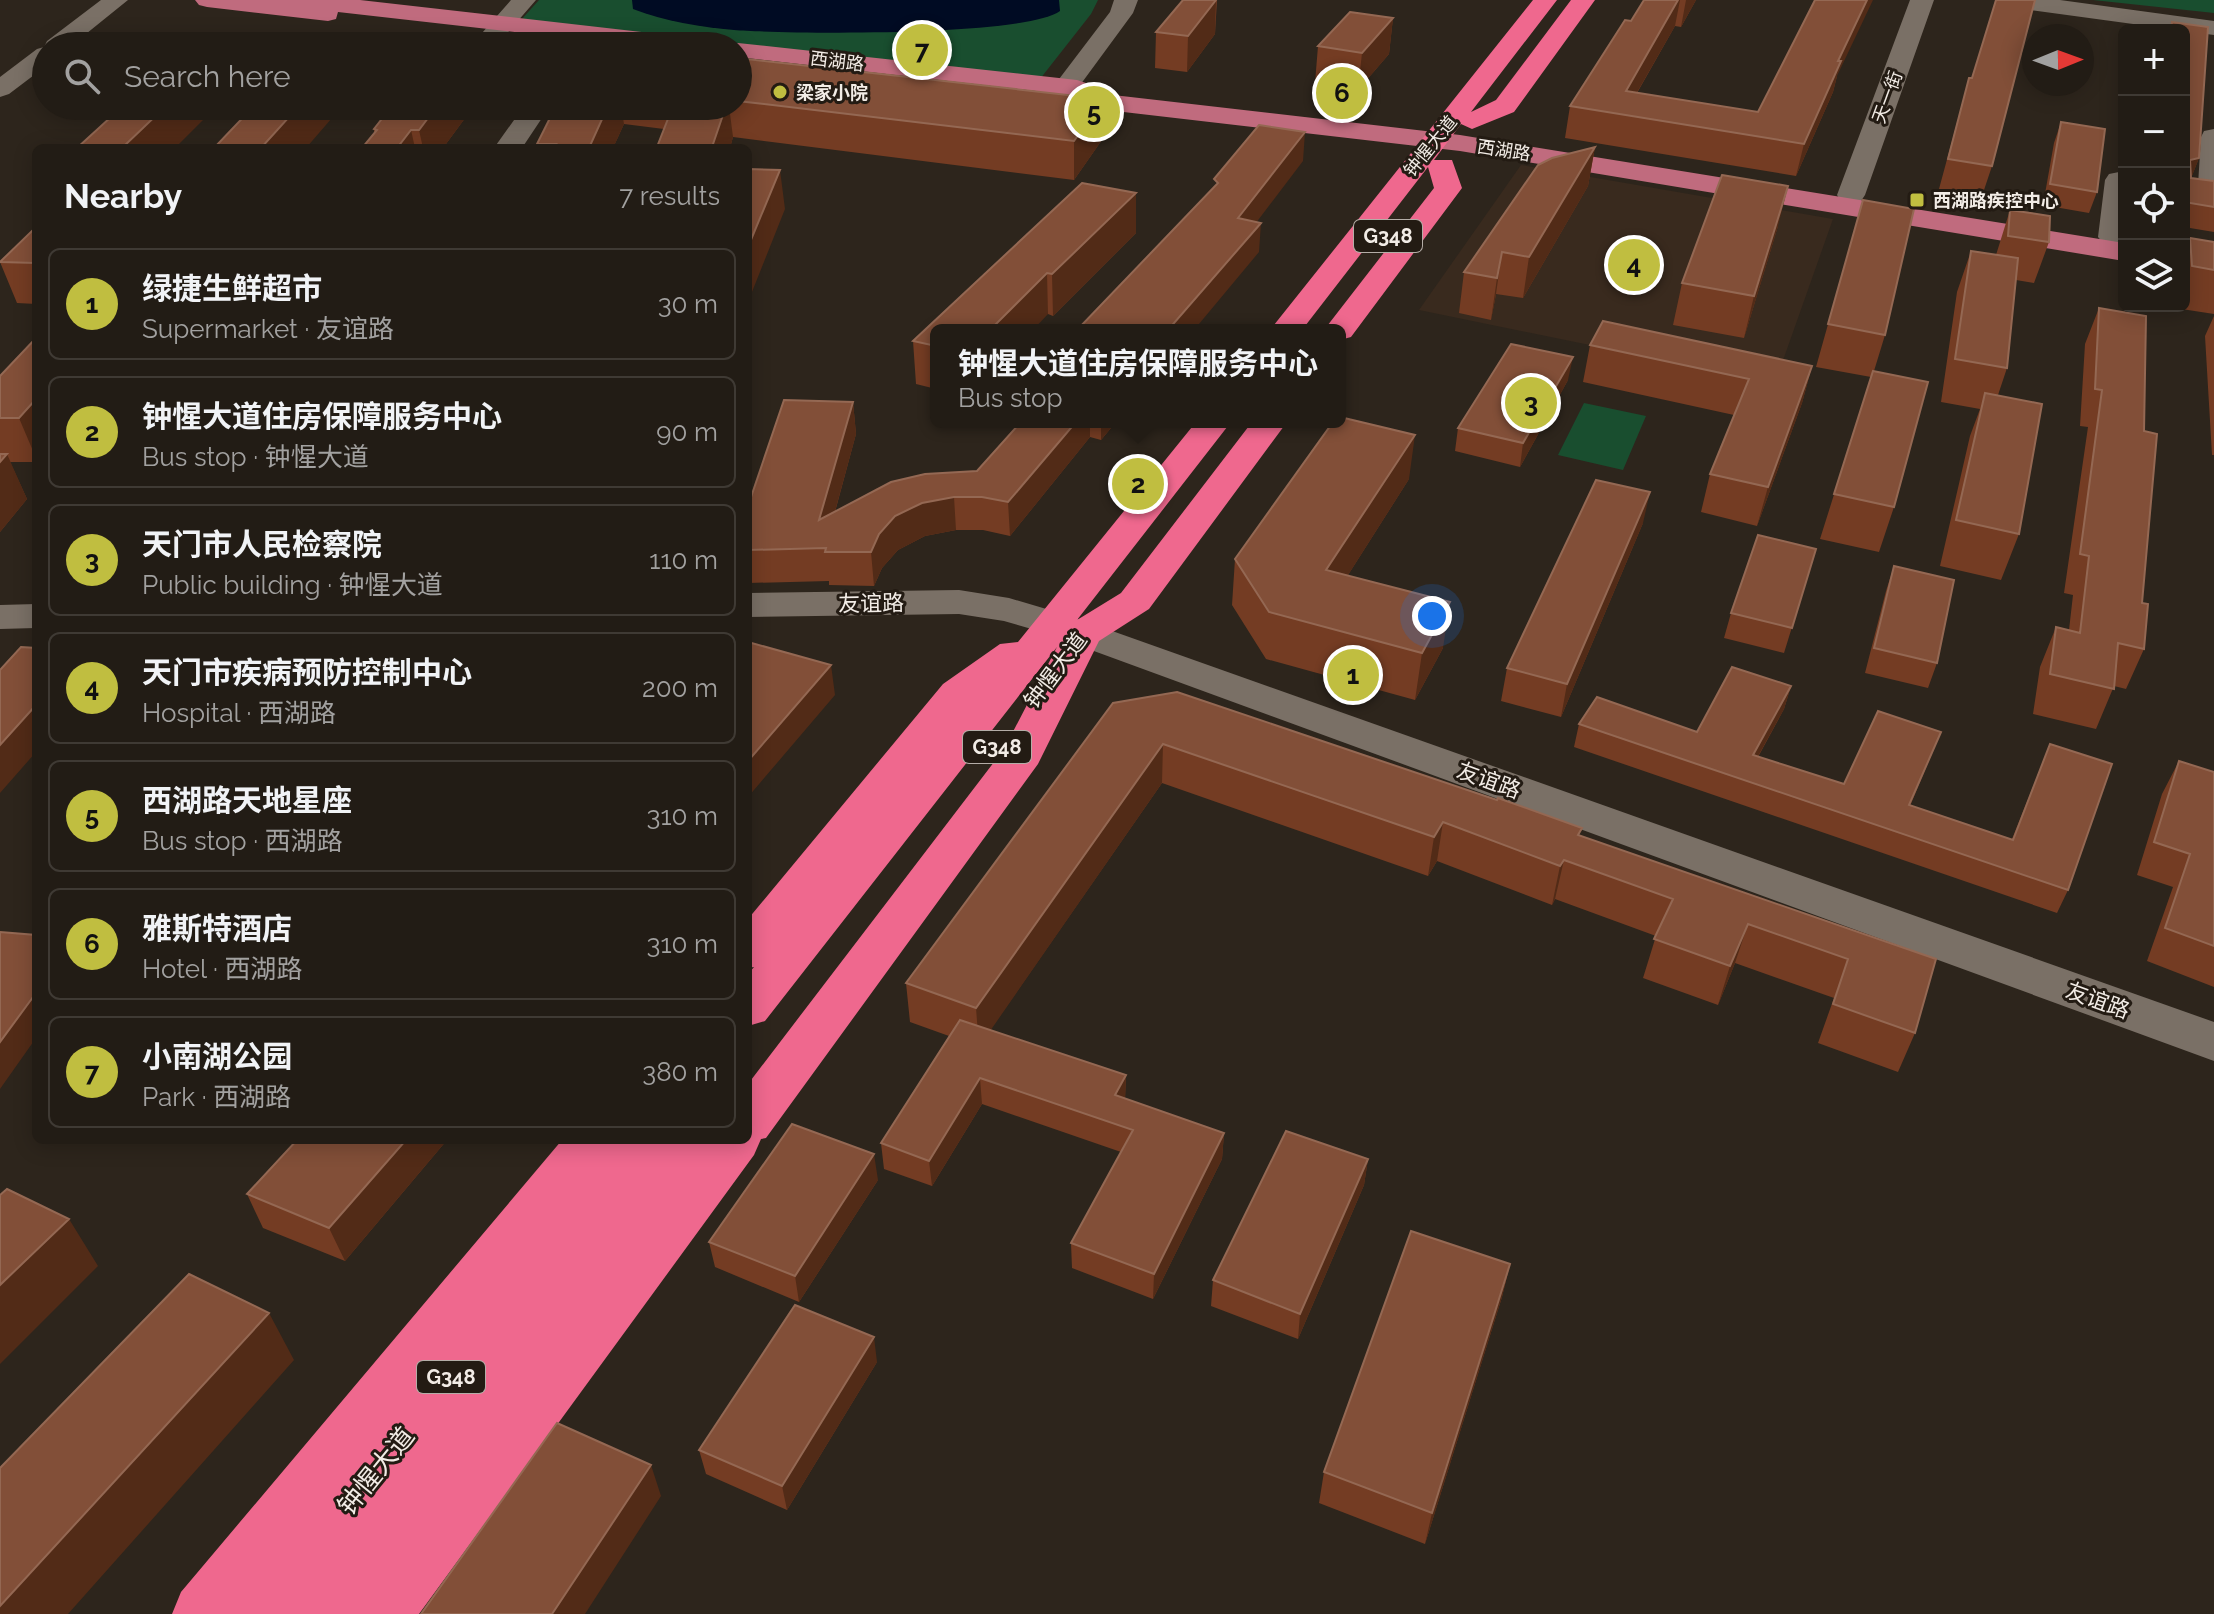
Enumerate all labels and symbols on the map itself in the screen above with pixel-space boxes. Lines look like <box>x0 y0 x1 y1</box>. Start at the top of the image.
pin: 7 <box>896 20 948 80</box>
north arrow <box>2022 24 2094 96</box>
street label: 西湖路 <box>809 47 865 75</box>
pin: 6 <box>1316 63 1368 123</box>
street label: 天一街 <box>1868 68 1906 126</box>
place label: 梁家小院 <box>796 82 868 103</box>
pin: 5 <box>1068 82 1120 142</box>
marker: 梁家小院 <box>771 83 789 101</box>
street label: 钟惺大道 <box>1399 111 1461 181</box>
street label: 西湖路 <box>1476 135 1532 165</box>
place label: 西湖路疾控中心 <box>1933 190 2059 211</box>
marker: 西湖路疾控中心 <box>1908 191 1926 209</box>
road number: G348 <box>1354 220 1422 252</box>
pin: 4 <box>1608 235 1660 295</box>
pin: 3 <box>1505 373 1557 433</box>
pin: 2 <box>1112 454 1164 514</box>
street label: 友谊路 <box>838 589 904 617</box>
your location <box>1412 596 1452 636</box>
street label: 钟惺大道 <box>1018 627 1092 713</box>
pin: 1 <box>1327 645 1379 705</box>
road number: G348 <box>963 731 1031 763</box>
street label: 友谊路 <box>1454 756 1524 804</box>
street label: 友谊路 <box>2063 976 2133 1024</box>
road number: G348 <box>417 1361 485 1393</box>
street label: 钟惺大道 <box>332 1421 420 1521</box>

